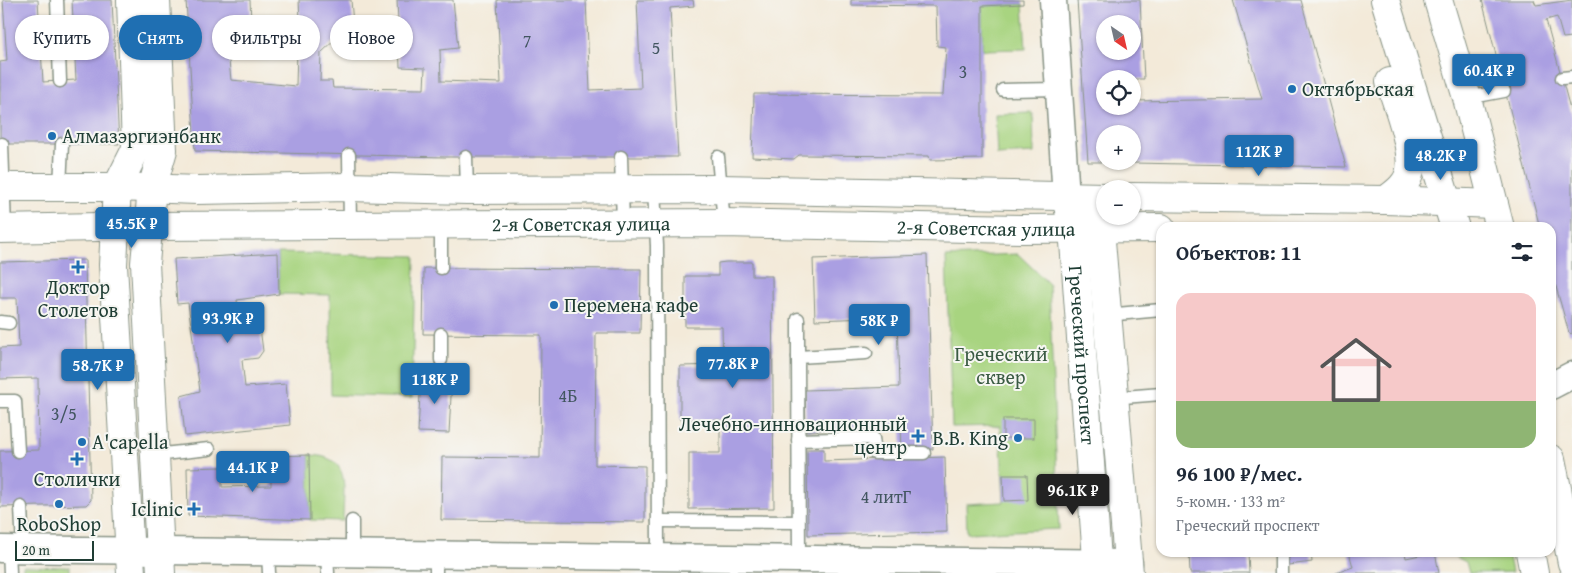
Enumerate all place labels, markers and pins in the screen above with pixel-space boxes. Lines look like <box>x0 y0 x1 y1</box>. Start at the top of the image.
pin: 60.4K ₽ <box>1443 54 1535 96</box>
place label: Октябрьская <box>1302 74 1414 103</box>
marker: Октябрьская <box>1286 83 1298 95</box>
place label: Алмазэргиэнбанк <box>62 121 221 150</box>
marker: Алмазэргиэнбанк <box>46 130 58 142</box>
pin: 112K ₽ <box>1218 134 1300 177</box>
pin: 48.2K ₽ <box>1395 138 1487 181</box>
pin: 45.5K ₽ <box>86 206 178 249</box>
marker: Доктор Столетов <box>72 261 84 273</box>
place label: Доктор Столетов <box>38 272 118 324</box>
place label: Перемена кафе <box>564 290 698 319</box>
marker: Перемена кафе <box>548 299 560 311</box>
pin: 93.9K ₽ <box>182 302 274 344</box>
pin: 58K ₽ <box>844 304 914 346</box>
pin: 77.8K ₽ <box>687 346 779 389</box>
pin: 58.7K ₽ <box>52 348 144 391</box>
pin: 118K ₽ <box>394 362 476 405</box>
place label: Лечебно-инновационный центр <box>679 409 907 461</box>
place label: B.B. King <box>933 423 1008 452</box>
place label: A'capella <box>92 427 169 456</box>
marker: Лечебно-инновационный центр <box>911 429 925 443</box>
marker: B.B. King <box>1012 432 1024 444</box>
marker: A'capella <box>76 436 88 448</box>
pin: 44.1K ₽ <box>207 450 299 493</box>
marker: Столички <box>71 453 83 465</box>
place label: Столички <box>34 464 120 493</box>
pin: 96.1K ₽ <box>1027 474 1119 516</box>
place label: Iclinic <box>131 494 183 523</box>
marker: RoboShop <box>53 498 65 510</box>
marker: Iclinic <box>187 502 201 516</box>
place label: RoboShop <box>17 509 101 538</box>

